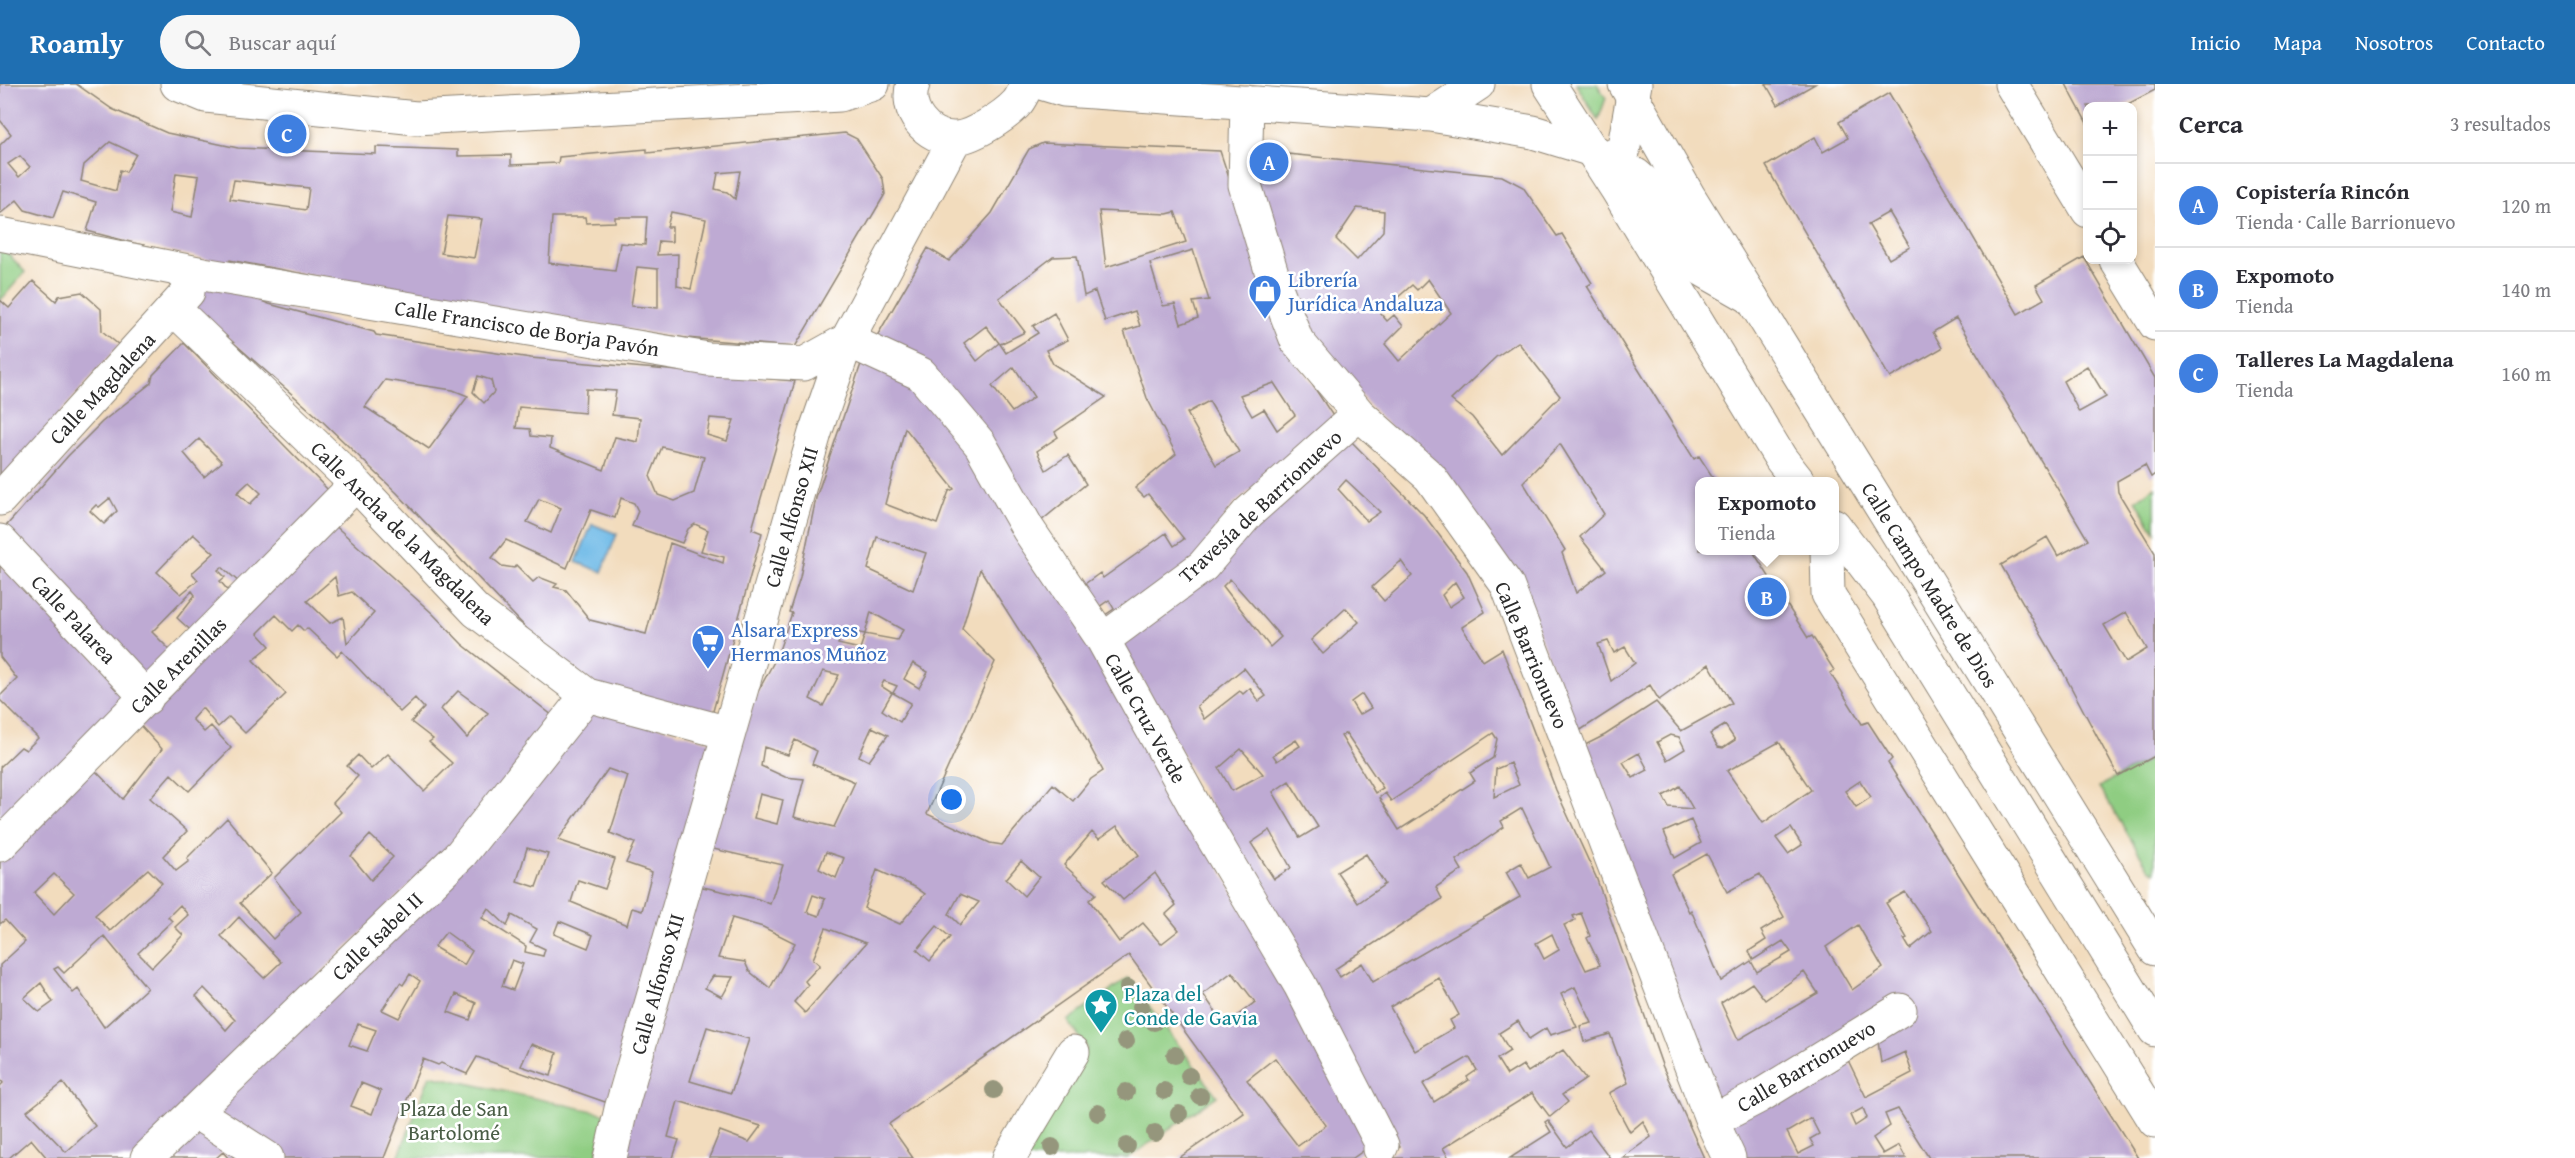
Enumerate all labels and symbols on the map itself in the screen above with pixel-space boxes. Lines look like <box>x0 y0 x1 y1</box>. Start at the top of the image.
pin: C <box>268 112 306 156</box>
pin: A <box>1250 140 1288 184</box>
place label: Librería Jurídica Andaluza <box>1285 264 1444 319</box>
shop icon: Librería Jurídica Andaluza <box>1247 273 1283 320</box>
street label: Calle Francisco de Borja Pavón <box>393 292 662 364</box>
street label: Calle Magdalena <box>42 325 162 451</box>
street label: Travesía de Barrionuevo <box>1171 422 1349 590</box>
street label: Calle Ancha de la Magdalena <box>304 434 502 632</box>
street label: Calle Alfonso XII <box>756 443 826 591</box>
street label: Calle Campo Madre de Dios <box>1854 476 2006 694</box>
street label: Calle Palarea <box>24 567 124 671</box>
pin: B <box>1748 574 1786 620</box>
street label: Calle Barrionuevo <box>1487 577 1577 733</box>
street label: Calle Arenillas <box>122 609 234 721</box>
place label: Alsara Express Hermanos Muñoz <box>731 614 886 669</box>
supermarket icon: Alsara Express Hermanos Muñoz <box>690 623 726 670</box>
street label: Calle Cruz Verde <box>1097 647 1195 789</box>
your location <box>937 785 966 814</box>
street label: Calle Isabel II <box>324 884 430 988</box>
street label: Calle Alfonso XII <box>622 910 692 1058</box>
place label: Plaza del Conde de Gavia <box>1124 978 1258 1033</box>
place icon: Plaza del Conde de Gavia <box>1083 987 1119 1034</box>
street label: Calle Barrionuevo <box>1731 1012 1881 1120</box>
park label: Plaza de San Bartolomé <box>400 1093 508 1148</box>

